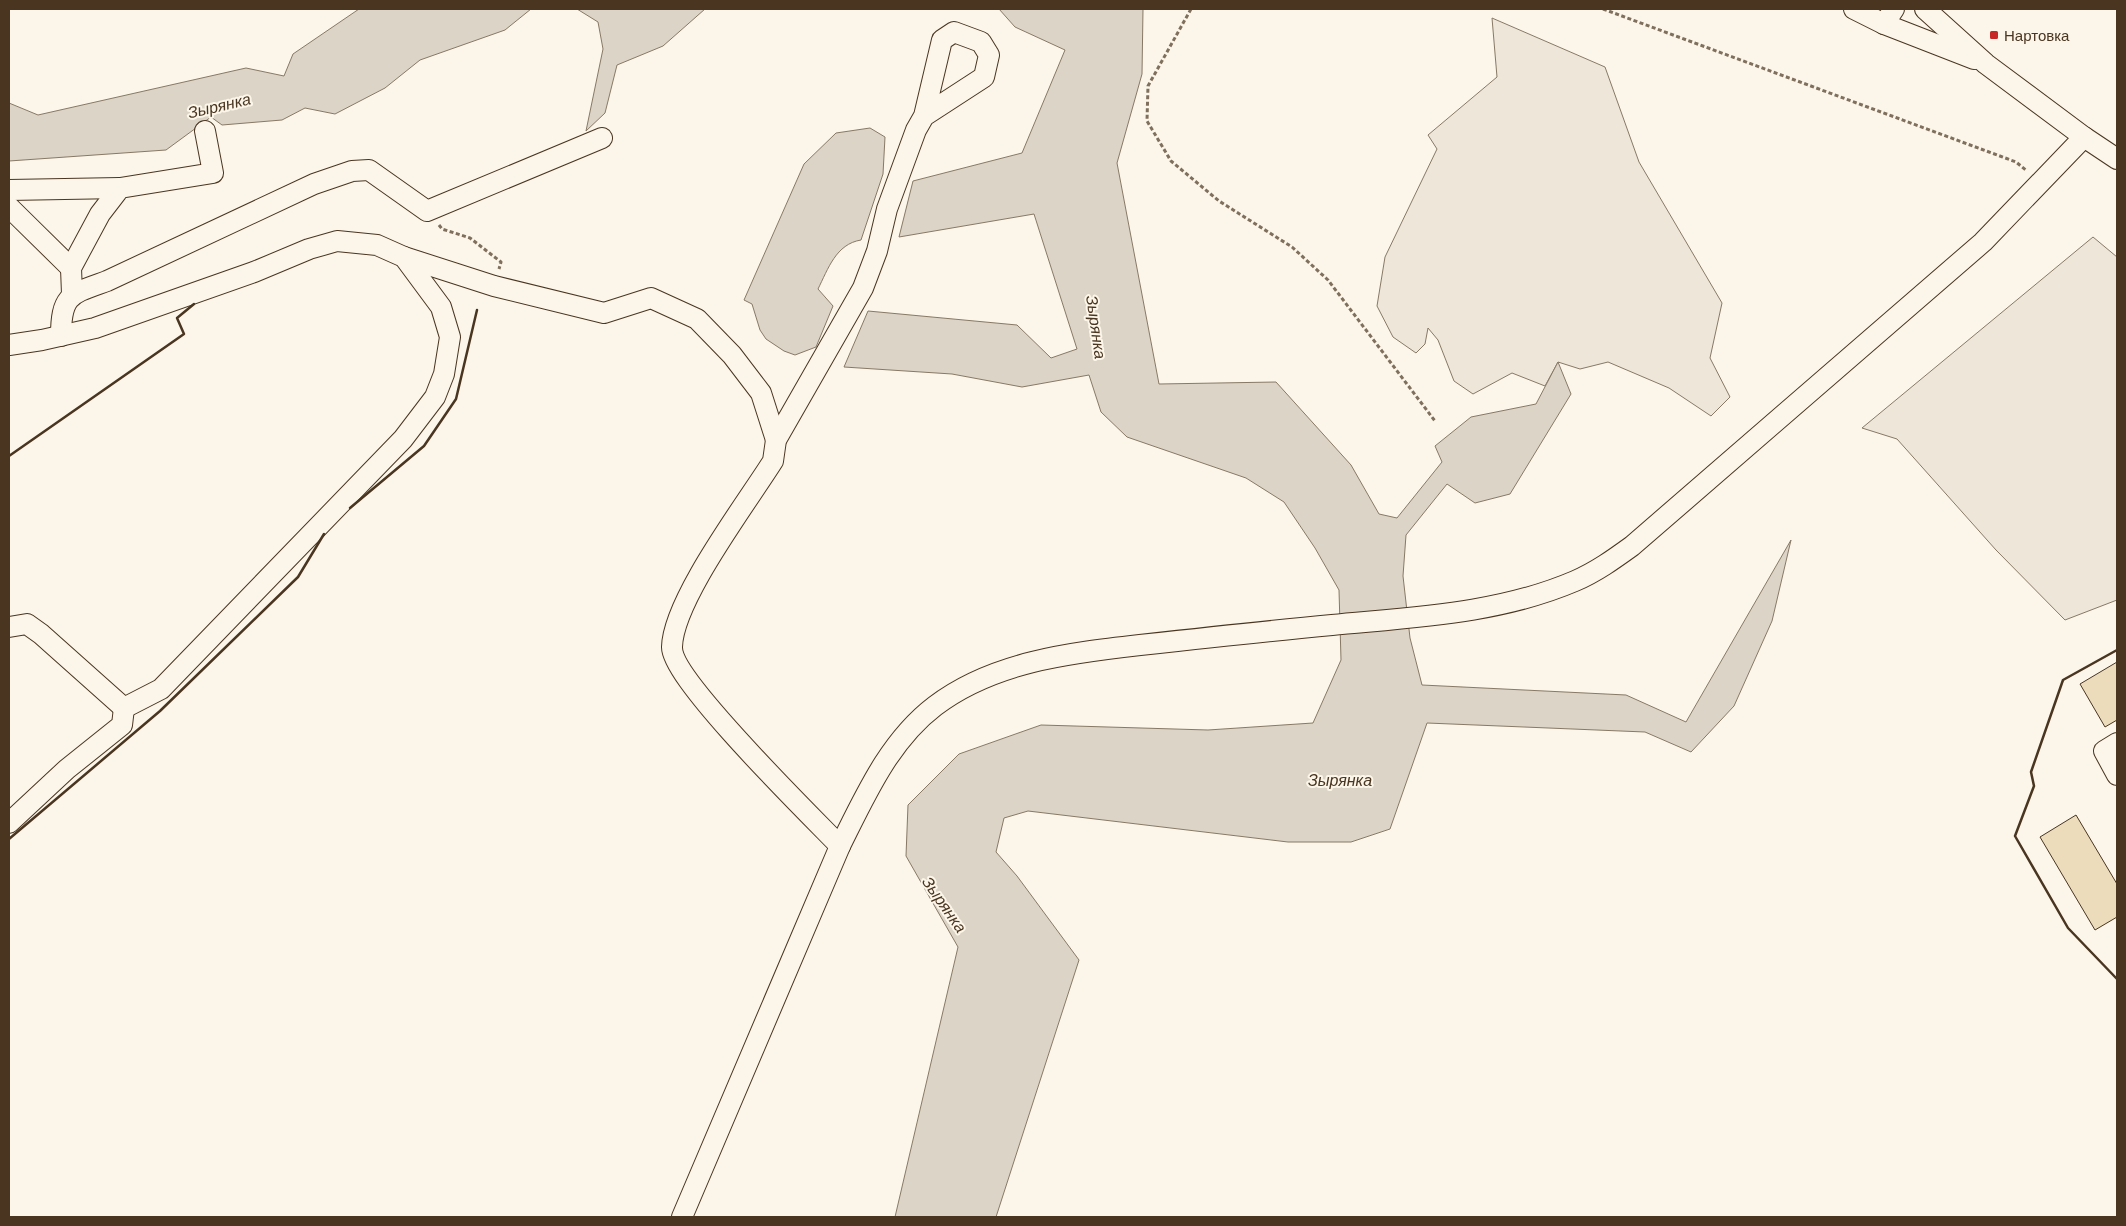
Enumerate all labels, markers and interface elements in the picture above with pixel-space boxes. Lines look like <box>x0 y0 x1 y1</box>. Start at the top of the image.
place label: Нартовка <box>2004 26 2070 44</box>
marker: Нартовка <box>1988 29 2000 41</box>
water label: Зырянка <box>186 89 252 121</box>
water label: Зырянка <box>1083 294 1111 360</box>
water label: Зырянка <box>1308 770 1372 789</box>
water label: Зырянка <box>919 872 971 936</box>

